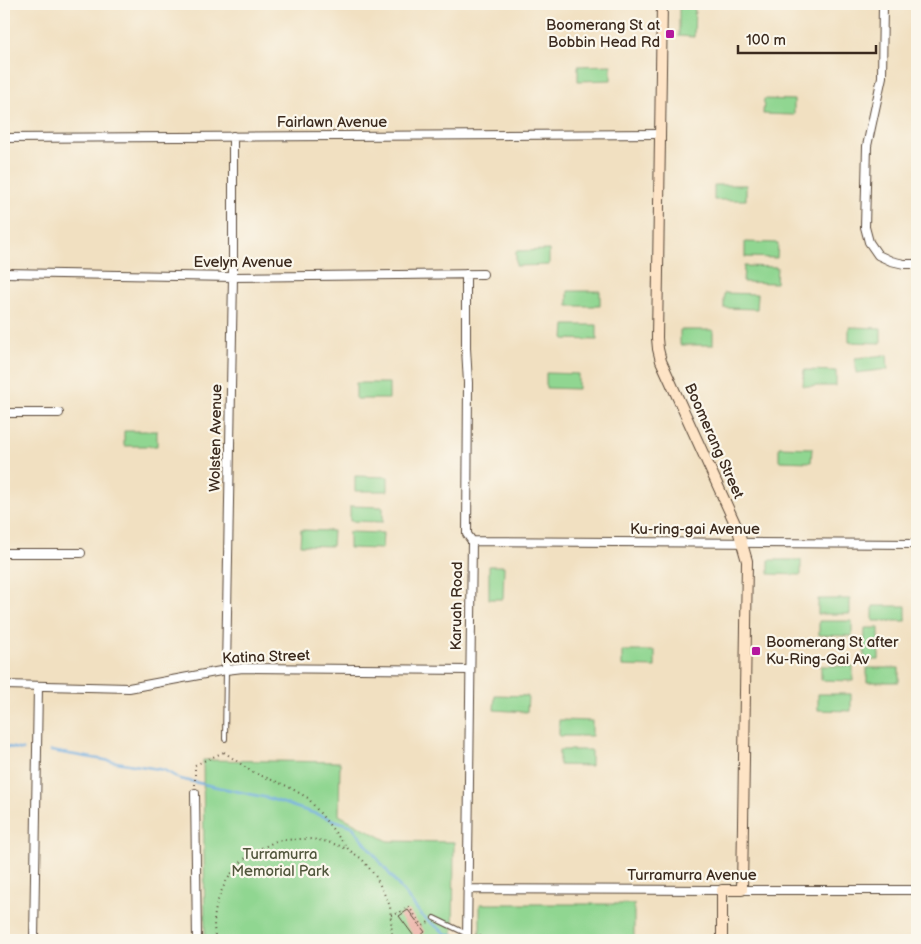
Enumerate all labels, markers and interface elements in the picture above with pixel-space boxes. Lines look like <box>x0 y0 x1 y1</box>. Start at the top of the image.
place label: Boomerang St at Bobbin Head Rd <box>546 16 660 52</box>
scale bar <box>738 22 876 54</box>
marker: Boomerang St at Bobbin Head Rd <box>664 28 676 40</box>
text: 100 m <box>746 31 786 50</box>
street label: Fairlawn Avenue <box>277 113 387 132</box>
street label: Evelyn Avenue <box>194 253 292 272</box>
street label: Boomerang Street <box>680 380 748 502</box>
street label: Wolsten Avenue <box>206 384 226 492</box>
street label: Ku-ring-gai Avenue <box>630 520 760 539</box>
street label: Karuah Road <box>447 561 467 651</box>
place label: Boomerang St after Ku-Ring-Gai Av <box>766 633 899 669</box>
marker: Boomerang St after Ku-Ring-Gai Av <box>750 645 762 657</box>
street label: Katina Street <box>222 646 311 668</box>
park label: Turramurra Memorial Park <box>231 845 329 881</box>
street label: Turramurra Avenue <box>627 866 757 885</box>

